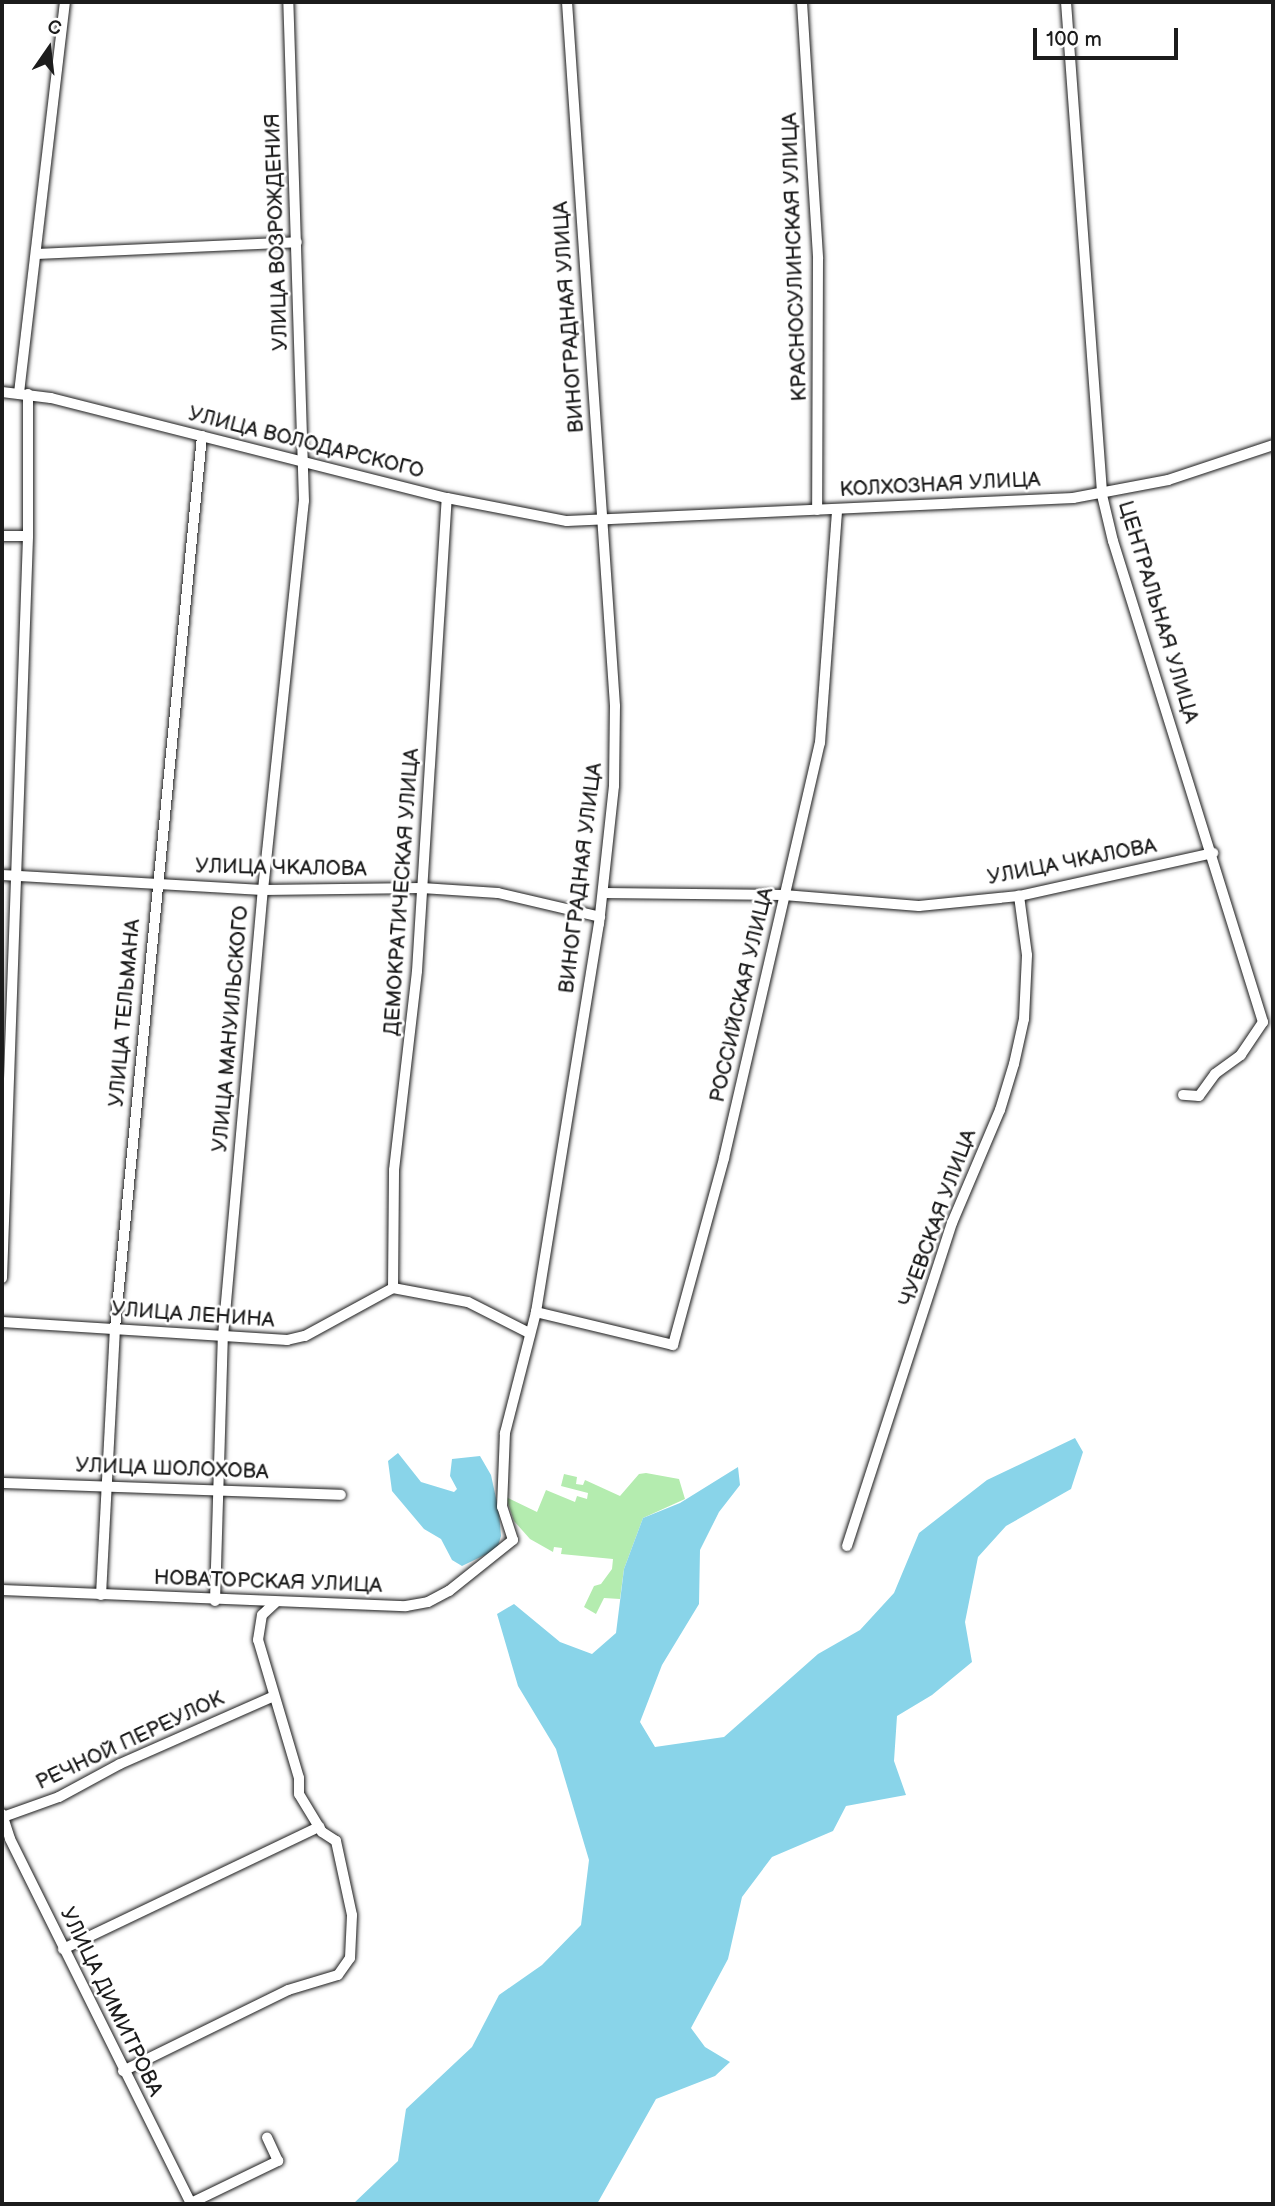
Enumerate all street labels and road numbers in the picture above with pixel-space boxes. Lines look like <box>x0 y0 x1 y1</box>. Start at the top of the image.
street label: КРАСНОСУЛИНСКАЯ УЛИЦА <box>777 112 813 402</box>
street label: УЛИЦА ВОЗРОЖДЕНИЯ <box>260 113 294 351</box>
street label: ВИНОГРАДНАЯ УЛИЦА <box>548 200 590 434</box>
street label: УЛИЦА ВОЛОДАРСКОГО <box>186 402 426 484</box>
street label: КОЛХОЗНАЯ УЛИЦА <box>839 467 1041 503</box>
street label: ЦЕНТРАЛЬНАЯ УЛИЦА <box>1112 498 1204 726</box>
street label: ДЕМОКРАТИЧЕСКАЯ УЛИЦА <box>379 747 425 1037</box>
street label: ВИНОГРАДНАЯ УЛИЦА <box>554 761 608 995</box>
street label: УЛИЦА ЧКАЛОВА <box>985 833 1159 891</box>
street label: УЛИЦА ЧКАЛОВА <box>195 854 367 882</box>
street label: РОССИЙСКАЯ УЛИЦА <box>705 885 779 1105</box>
street label: УЛИЦА МАНУИЛЬСКОГО <box>208 905 254 1153</box>
street label: УЛИЦА ТЕЛЬМАНА <box>104 918 146 1108</box>
street label: ЧУЕВСКАЯ УЛИЦА <box>894 1126 982 1310</box>
street label: УЛИЦА ЛЕНИНА <box>111 1297 275 1333</box>
street label: УЛИЦА ШОЛОХОВА <box>75 1453 269 1485</box>
street label: НОВАТОРСКАЯ УЛИЦА <box>153 1565 383 1599</box>
street label: РЕЧНОЙ ПЕРЕУЛОК <box>32 1686 228 1796</box>
street label: УЛИЦА ДИМИТРОВА <box>54 1903 168 2101</box>

